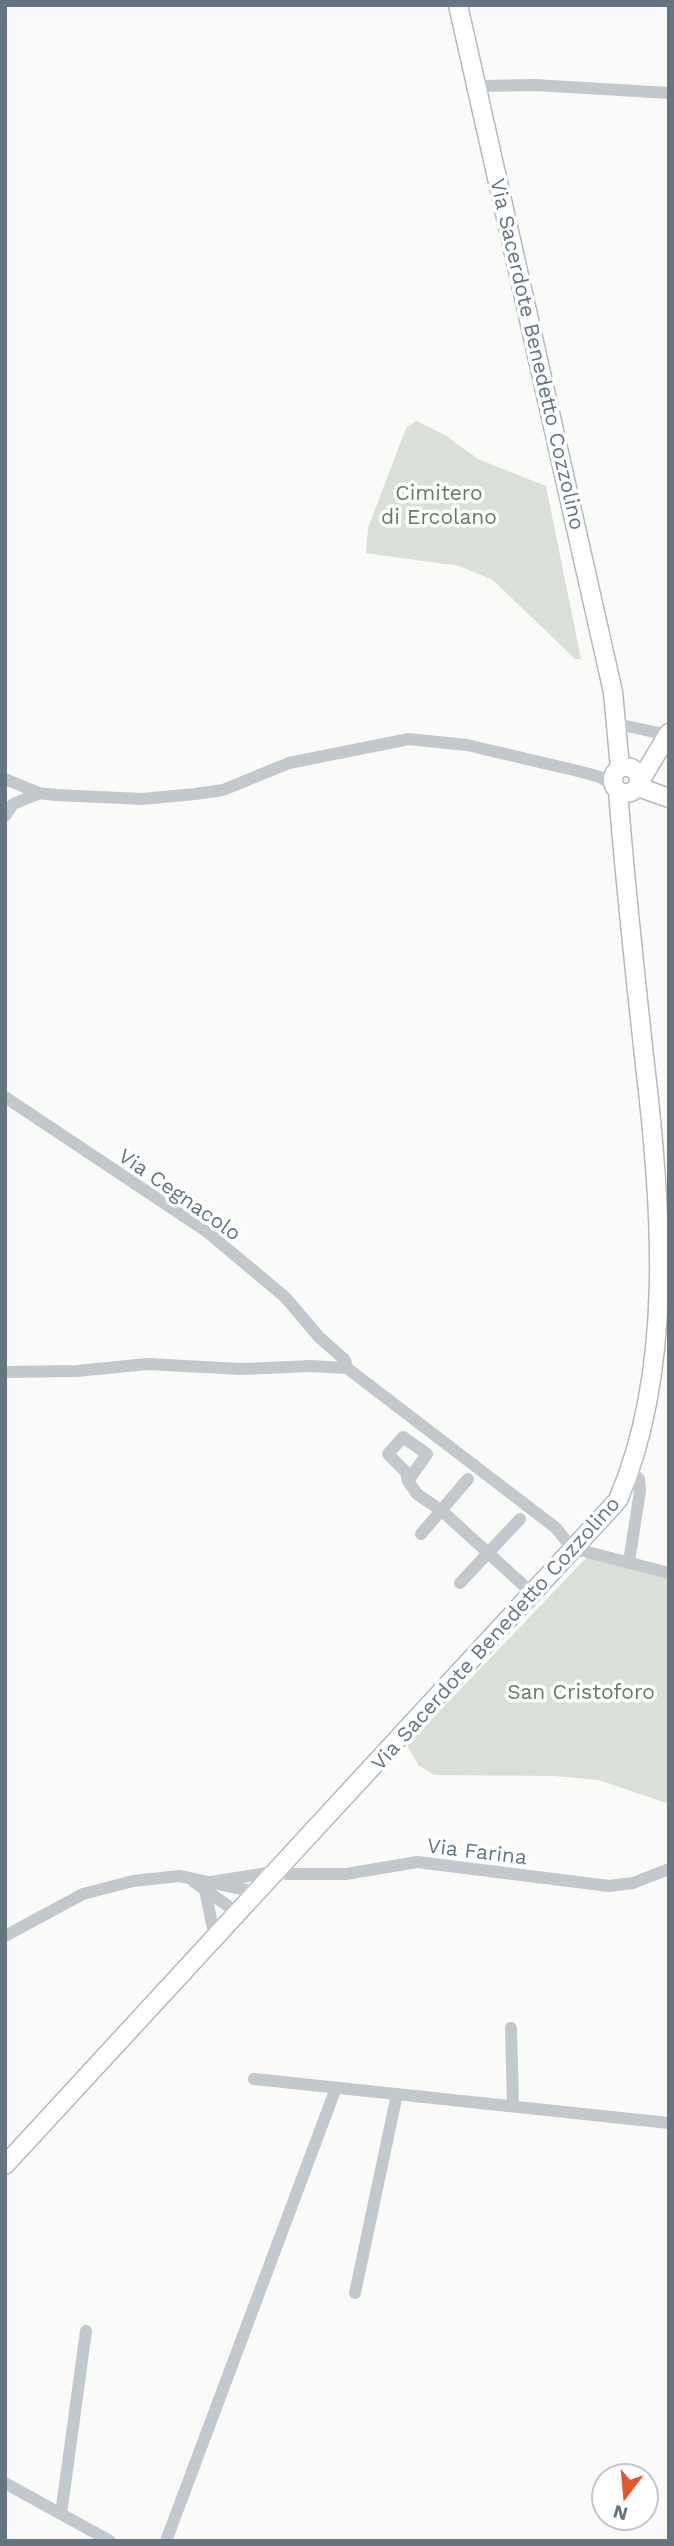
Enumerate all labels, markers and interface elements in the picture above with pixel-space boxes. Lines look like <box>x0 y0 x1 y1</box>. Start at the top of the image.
street label: Via Sacerdote Benedetto Cozzolino <box>485 176 591 532</box>
park label: Cimitero di Ercolano <box>381 480 497 529</box>
street label: Via Cegnacolo <box>114 1143 246 1245</box>
street label: Via Sacerdote Benedetto Cozzolino <box>365 1491 625 1775</box>
park label: San Cristoforo <box>507 1679 655 1704</box>
street label: Via Farina <box>426 1832 528 1870</box>
north arrow <box>590 2462 660 2532</box>
text: N <box>611 2500 630 2526</box>

